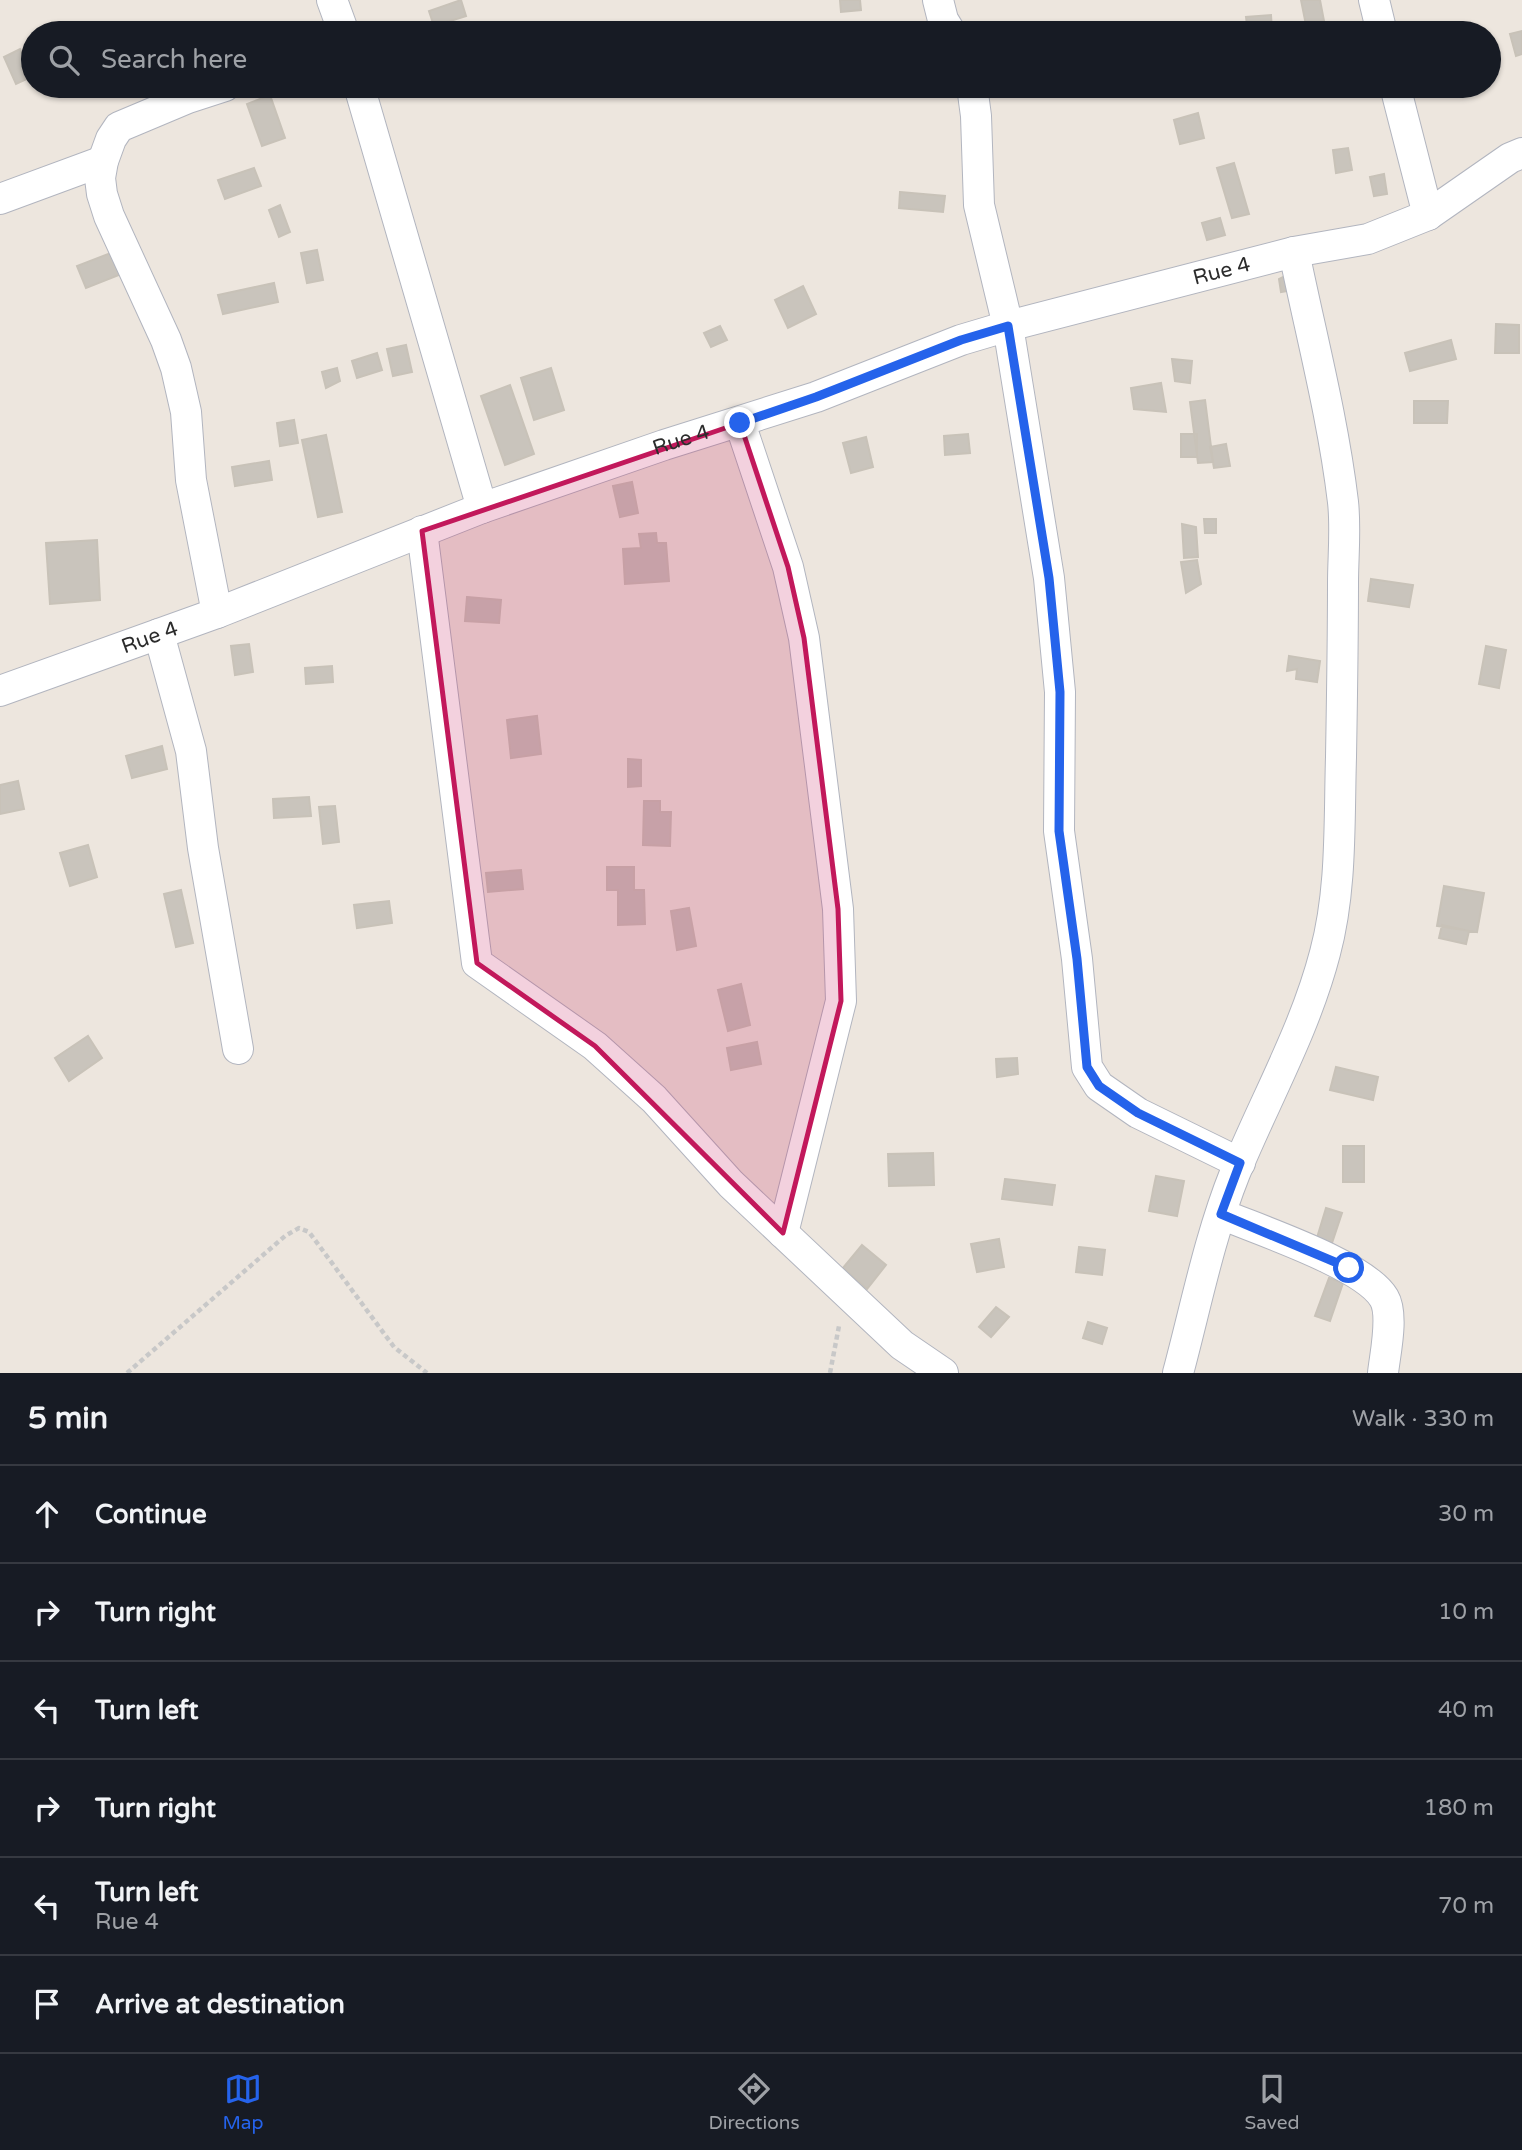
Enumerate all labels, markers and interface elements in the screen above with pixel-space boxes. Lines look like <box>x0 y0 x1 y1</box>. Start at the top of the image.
search box <box>21 21 1501 98</box>
icon: search <box>45 41 83 79</box>
text: Search here <box>101 44 247 75</box>
street label: Rue 4 <box>1190 252 1253 291</box>
route end <box>724 407 755 438</box>
street label: Rue 4 <box>649 419 713 461</box>
street label: Rue 4 <box>118 616 181 659</box>
route start <box>1333 1252 1364 1283</box>
text: 5 min <box>28 1400 108 1437</box>
text: Walk · 330 m <box>1352 1405 1494 1433</box>
icon: ahead <box>28 1495 66 1533</box>
text: Continue <box>95 1499 207 1530</box>
text: 30 m <box>1438 1500 1494 1528</box>
icon: right <box>28 1593 66 1631</box>
text: Turn right <box>95 1597 216 1628</box>
text: 10 m <box>1438 1598 1494 1626</box>
icon: left <box>28 1691 66 1729</box>
text: Turn left <box>95 1695 198 1726</box>
text: 40 m <box>1438 1696 1494 1724</box>
icon: right <box>28 1789 66 1827</box>
text: Turn right <box>95 1793 216 1824</box>
text: 180 m <box>1424 1794 1494 1822</box>
text: Turn left <box>95 1877 198 1908</box>
icon: left <box>28 1887 66 1925</box>
text: 70 m <box>1438 1892 1494 1920</box>
text: Rue 4 <box>95 1908 159 1936</box>
icon: arrive <box>28 1985 66 2023</box>
text: Arrive at destination <box>95 1989 345 2020</box>
tab: Map <box>223 2070 264 2134</box>
tab: Directions <box>709 2070 800 2134</box>
tab: Saved <box>1245 2070 1299 2134</box>

